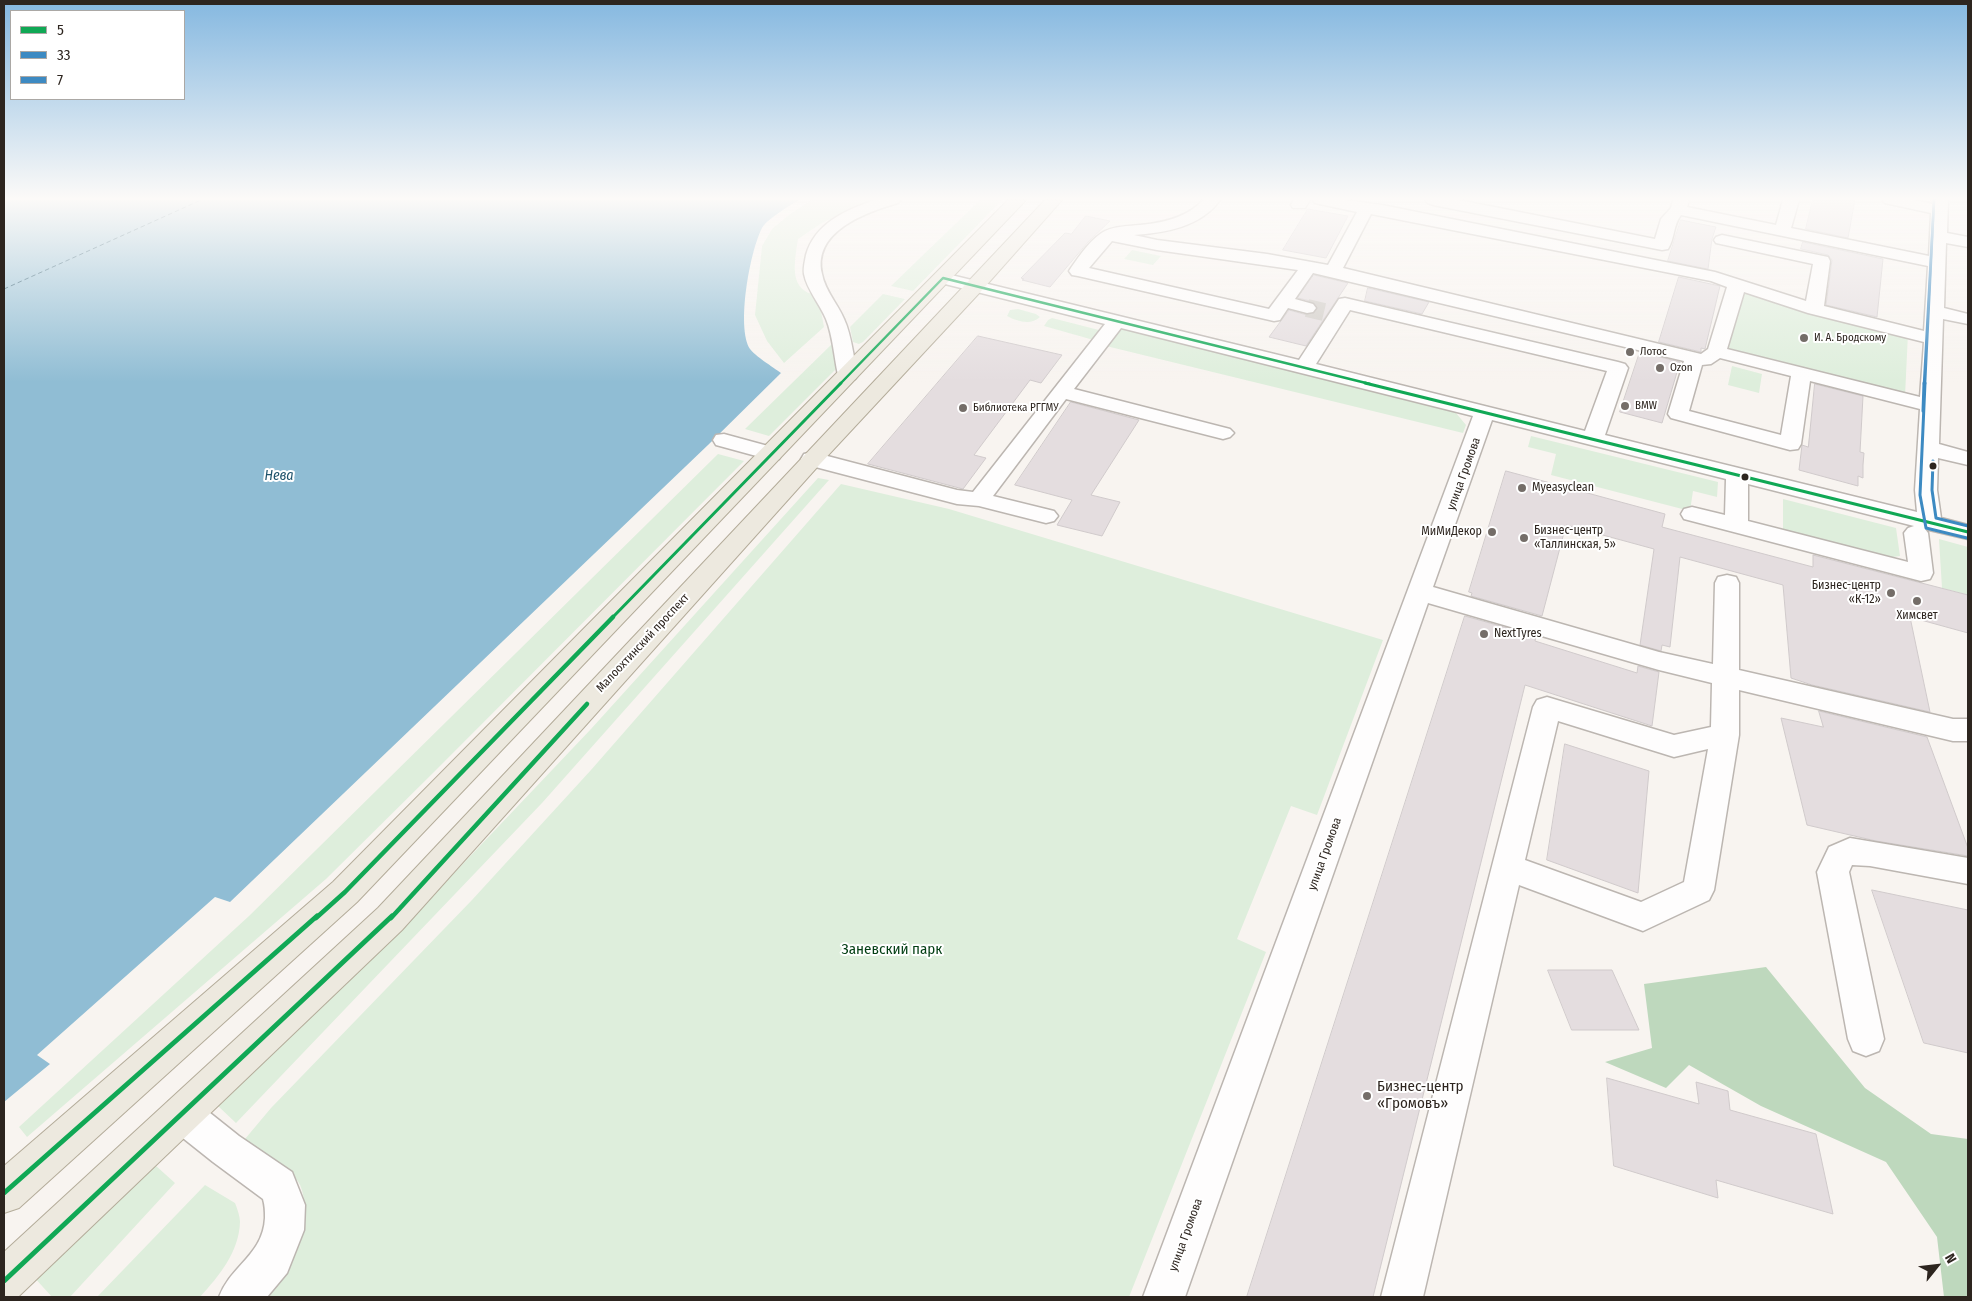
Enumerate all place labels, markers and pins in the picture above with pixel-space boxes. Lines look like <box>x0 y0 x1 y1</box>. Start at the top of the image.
place label: И. А. Бродскому <box>1814 331 1886 345</box>
marker: И. А. Бродскому <box>1798 332 1810 344</box>
place label: Лотос <box>1640 345 1667 359</box>
marker: Лотос <box>1624 346 1636 358</box>
place label: Ozon <box>1670 361 1693 375</box>
marker: Ozon <box>1654 362 1666 374</box>
place label: BMW <box>1635 399 1657 413</box>
marker: BMW <box>1619 400 1631 412</box>
place label: Библиотека РГГМУ <box>973 401 1059 415</box>
marker: Библиотека РГГМУ <box>957 402 969 414</box>
unlabelled marker <box>1928 461 1938 471</box>
unlabelled marker <box>1740 472 1750 482</box>
place label: Myeasyclean <box>1532 481 1594 495</box>
marker: Myeasyclean <box>1516 482 1528 494</box>
place label: Бизнес-центр «Таллинская, 5» <box>1534 524 1616 552</box>
place label: МиМиДекор <box>1421 525 1482 539</box>
marker: МиМиДекор <box>1486 526 1498 538</box>
marker: Бизнес-центр «Таллинская, 5» <box>1518 532 1530 544</box>
place label: Бизнес-центр «К-12» <box>1812 579 1881 607</box>
marker: Бизнес-центр «К-12» <box>1885 587 1897 599</box>
marker: Химсвет <box>1911 595 1923 607</box>
place label: Химсвет <box>1896 609 1938 623</box>
place label: NextTyres <box>1494 627 1542 641</box>
marker: NextTyres <box>1478 628 1490 640</box>
place label: Бизнес-центр «Громовъ» <box>1377 1078 1464 1113</box>
marker: Бизнес-центр «Громовъ» <box>1361 1090 1373 1102</box>

